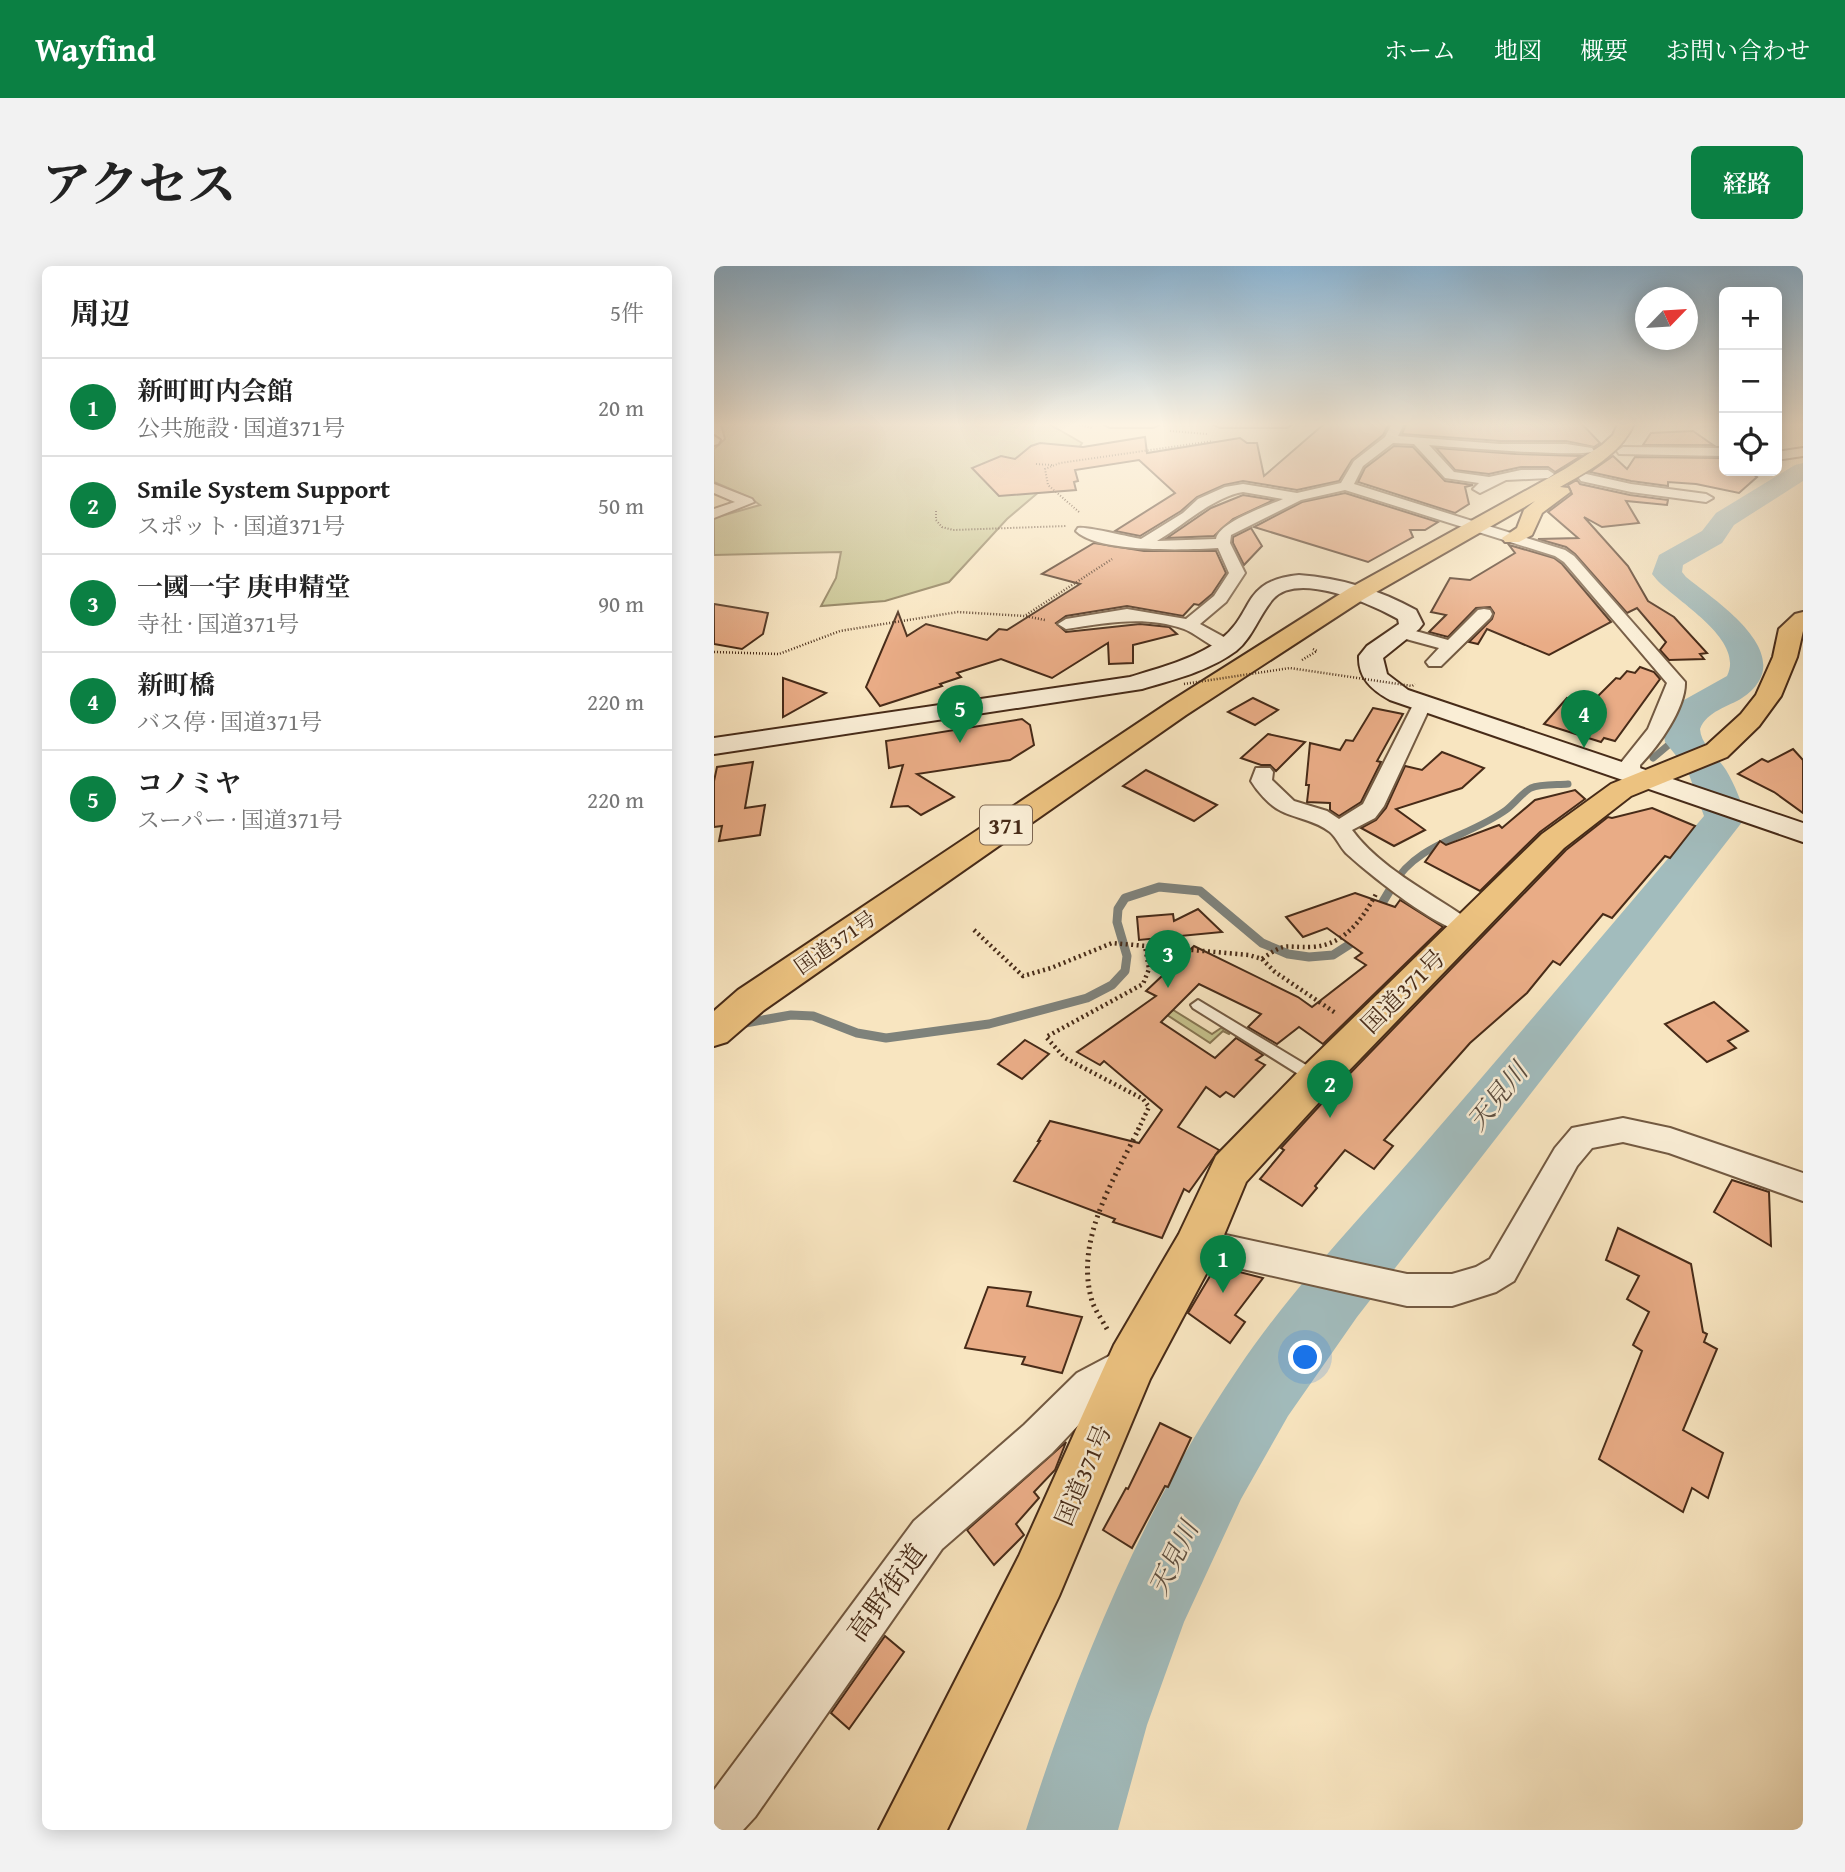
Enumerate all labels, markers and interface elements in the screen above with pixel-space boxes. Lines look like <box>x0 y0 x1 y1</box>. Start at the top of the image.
text: Wayfind <box>35 25 156 73</box>
text: ホーム <box>1384 33 1456 68</box>
text: 地図 <box>1494 33 1542 68</box>
text: 概要 <box>1580 33 1628 68</box>
text: お問い合わせ <box>1666 33 1810 68</box>
button: 経路 <box>1691 146 1803 219</box>
text: アクセス <box>42 147 237 219</box>
north arrow <box>1635 287 1698 350</box>
map controls <box>1719 287 1782 476</box>
button: + <box>1719 287 1782 350</box>
text: 周辺 <box>70 291 130 335</box>
text: 5件 <box>610 296 644 329</box>
button: − <box>1719 350 1782 413</box>
text: 新町町内会館 <box>137 371 293 410</box>
text: 1 <box>87 391 99 424</box>
text: 20 m <box>598 391 644 424</box>
text: 公共施設 · 国道371号 <box>137 411 345 444</box>
button: locate <box>1719 413 1782 476</box>
text: Smile System Support <box>137 469 390 508</box>
text: 2 <box>87 489 99 522</box>
text: 50 m <box>598 489 644 522</box>
text: スポット · 国道371号 <box>137 509 345 542</box>
text: 一國一宇 庚申精堂 <box>137 567 351 606</box>
text: 3 <box>87 587 99 620</box>
text: 90 m <box>598 587 644 620</box>
text: 寺社 · 国道371号 <box>137 607 299 640</box>
text: 新町橋 <box>137 665 215 704</box>
text: 4 <box>87 685 99 718</box>
text: 220 m <box>587 685 644 718</box>
pin: 5 <box>937 685 983 743</box>
pin: 4 <box>1561 690 1607 748</box>
text: バス停 · 国道371号 <box>137 705 322 738</box>
text: コノミヤ <box>137 763 241 802</box>
text: 5 <box>87 783 99 816</box>
text: 220 m <box>587 783 644 816</box>
text: スーパー · 国道371号 <box>137 803 343 836</box>
road number: 371 <box>980 806 1032 845</box>
street label: 国道371号 <box>788 903 882 981</box>
pin: 3 <box>1145 930 1191 988</box>
street label: 国道371号 <box>1353 941 1453 1041</box>
water label: 天見川 <box>1457 1051 1539 1139</box>
pin: 2 <box>1307 1060 1353 1118</box>
pin: 1 <box>1200 1235 1246 1293</box>
your location <box>1288 1340 1322 1374</box>
street label: 国道371号 <box>1046 1419 1120 1531</box>
water label: 天見川 <box>1138 1512 1209 1602</box>
street label: 高野街道 <box>836 1535 936 1649</box>

